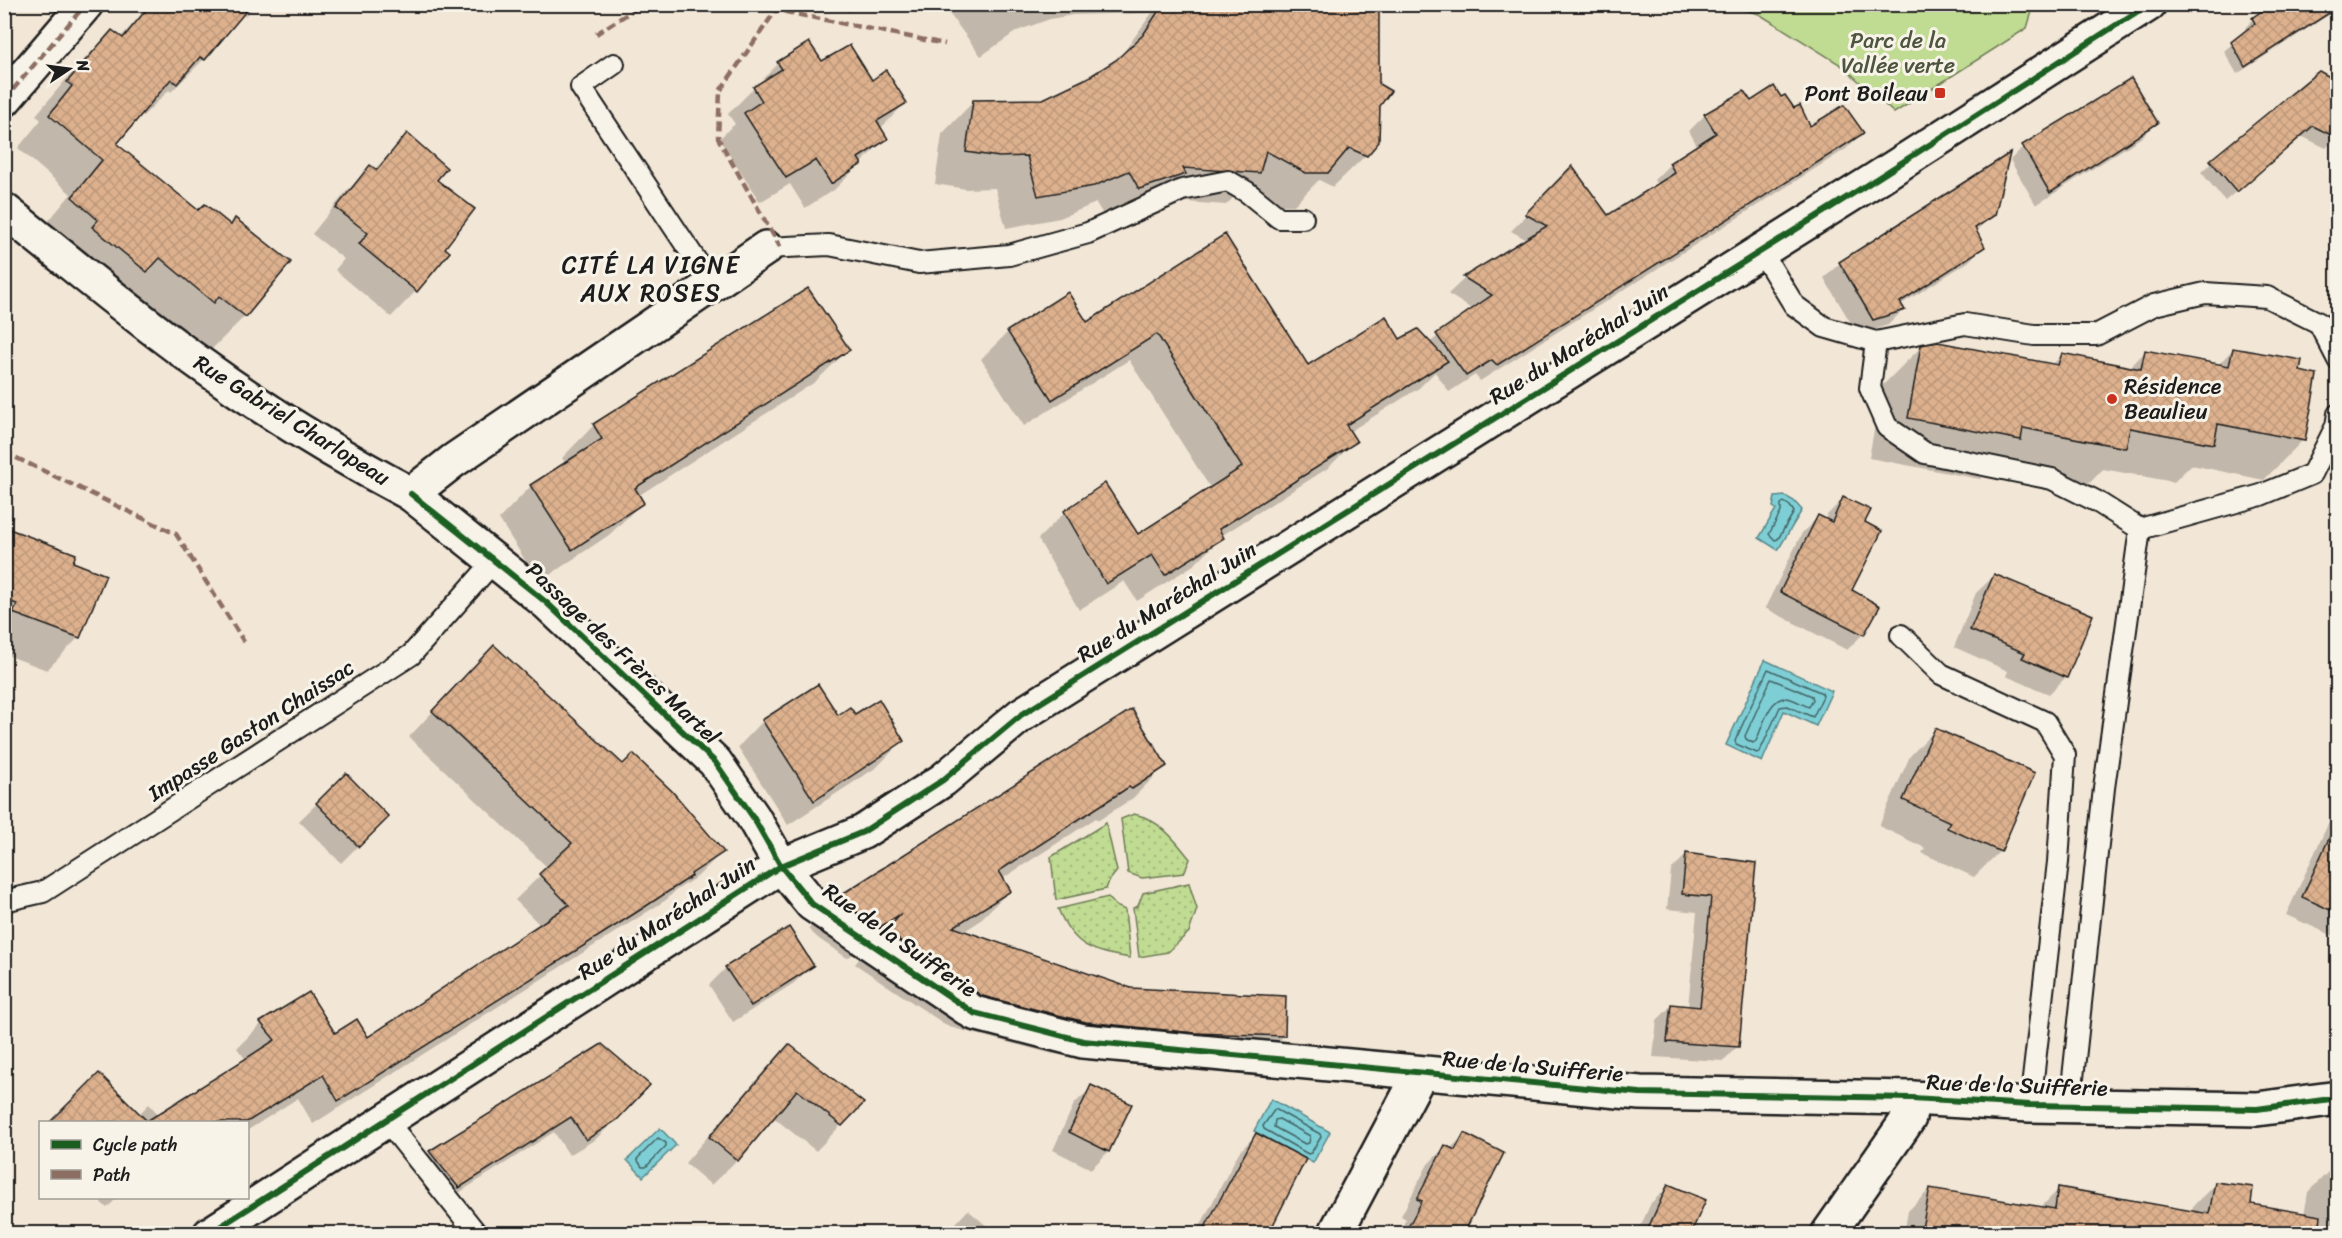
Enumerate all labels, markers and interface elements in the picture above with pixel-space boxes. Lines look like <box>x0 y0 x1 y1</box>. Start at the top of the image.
park label: Parc de la Vallée verte <box>1841 21 1955 85</box>
north arrow <box>39 39 99 99</box>
text: N <box>68 56 99 75</box>
place label: Pont Boileau <box>1805 74 1928 113</box>
marker: Pont Boileau <box>1933 86 1947 100</box>
district label: CITÉ LA VIGNE AUX ROSES <box>562 244 740 314</box>
street label: Rue du Maréchal Juin <box>1481 273 1677 415</box>
street label: Rue Gabriel Charlopeau <box>186 344 398 497</box>
place label: Résidence Beaulieu <box>2124 367 2222 431</box>
marker: Résidence Beaulieu <box>2105 392 2119 406</box>
street label: Rue du Maréchal Juin <box>1069 531 1265 673</box>
street label: Passage des Frères Martel <box>517 552 730 755</box>
street label: Impasse Gaston Chaissac <box>139 648 362 812</box>
street label: Rue du Maréchal Juin <box>570 845 764 991</box>
street label: Rue de la Suifferie <box>815 872 986 1008</box>
street label: Rue de la Suifferie <box>1441 1039 1625 1093</box>
street label: Rue de la Suifferie <box>1926 1062 2109 1108</box>
legend <box>39 1121 249 1199</box>
text: Cycle path <box>93 1129 177 1161</box>
text: Path <box>93 1159 130 1191</box>

